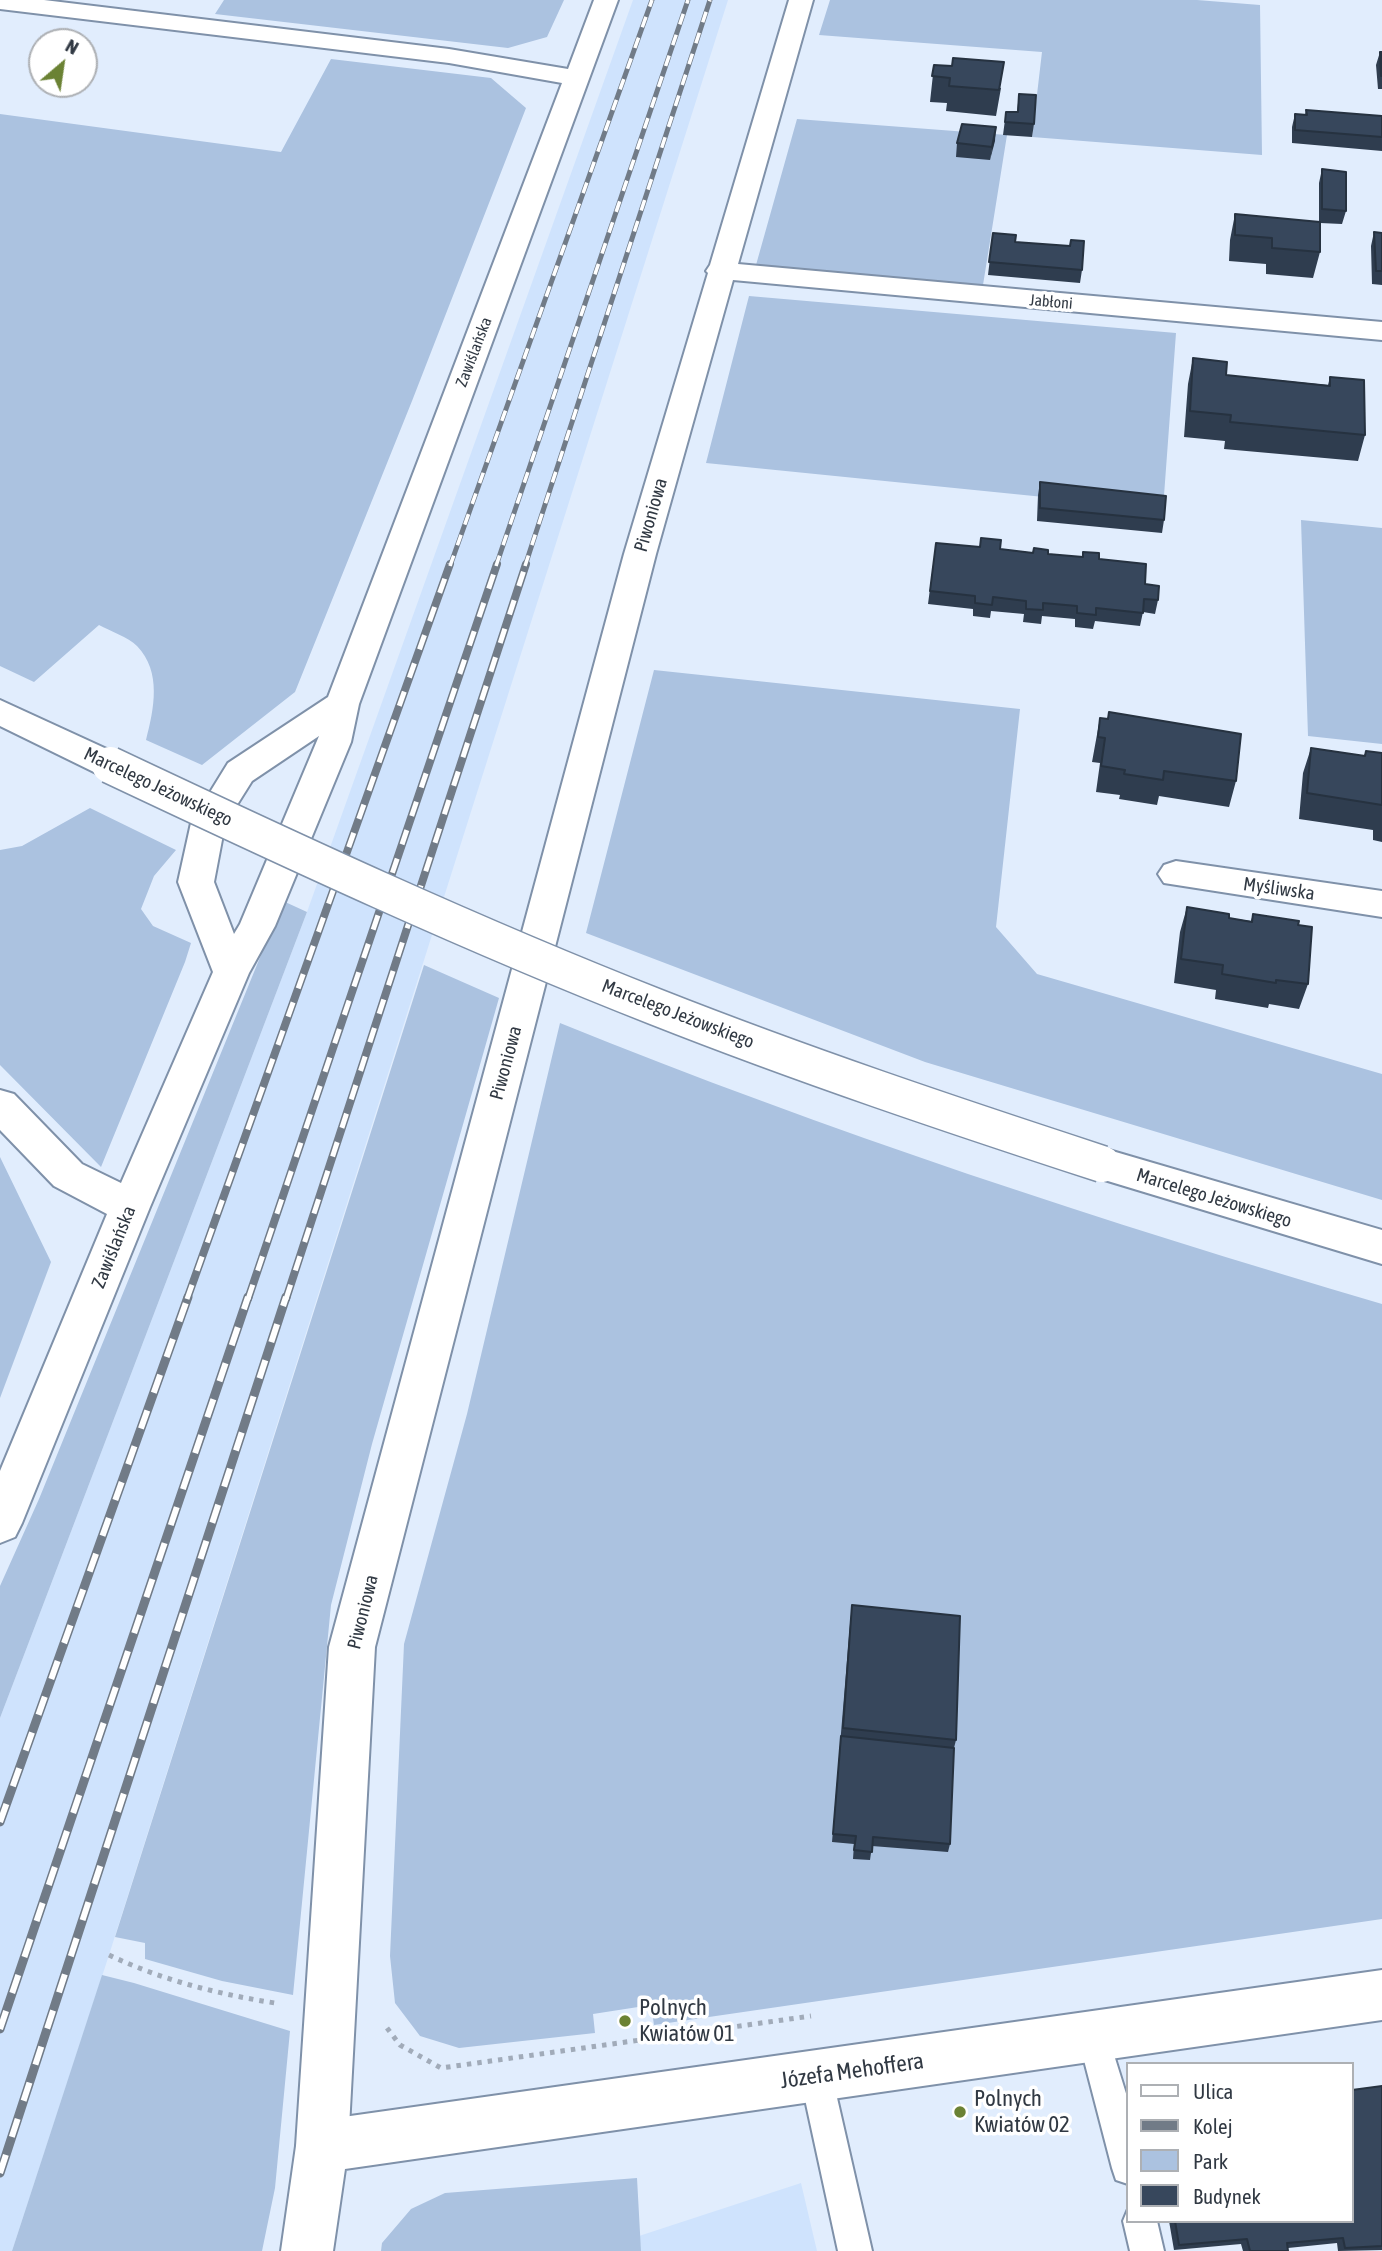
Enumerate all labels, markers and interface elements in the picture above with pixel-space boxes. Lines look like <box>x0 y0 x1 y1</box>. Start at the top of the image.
north arrow <box>28 28 98 98</box>
text: N <box>62 34 82 59</box>
street label: Jabłoni <box>1029 291 1073 313</box>
street label: Zawiślańska <box>452 314 496 390</box>
street label: Piwoniowa <box>630 475 672 555</box>
street label: Marcelego Jeżowskiego <box>80 743 236 831</box>
street label: Myśliwska <box>1242 873 1316 905</box>
street label: Marcelego Jeżowskiego <box>599 974 757 1054</box>
street label: Piwoniowa <box>485 1023 527 1103</box>
street label: Marcelego Jeżowskiego <box>1134 1164 1294 1232</box>
street label: Zawiślańska <box>87 1202 141 1292</box>
street label: Piwoniowa <box>343 1573 383 1651</box>
place label: Polnych Kwiatów 01 <box>639 1994 735 2048</box>
marker: Polnych Kwiatów 01 <box>617 2013 633 2029</box>
street label: Józefa Mehoffera <box>779 2047 925 2095</box>
legend <box>1126 2062 1354 2223</box>
text: Ulica <box>1193 2079 1233 2103</box>
place label: Polnych Kwiatów 02 <box>974 2085 1070 2139</box>
marker: Polnych Kwiatów 02 <box>952 2104 968 2120</box>
text: Kolej <box>1193 2114 1232 2138</box>
text: Park <box>1193 2149 1228 2173</box>
text: Budynek <box>1193 2184 1261 2208</box>

